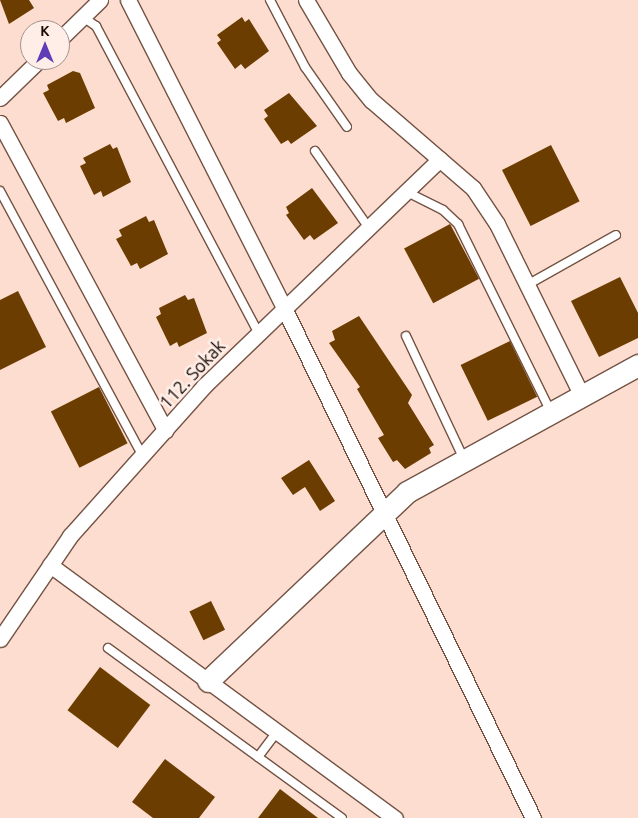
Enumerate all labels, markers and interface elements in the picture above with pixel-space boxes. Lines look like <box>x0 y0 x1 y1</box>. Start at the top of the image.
north arrow <box>20 20 70 70</box>
text: K <box>40 23 50 39</box>
street label: 112. Sokak <box>155 335 229 413</box>

